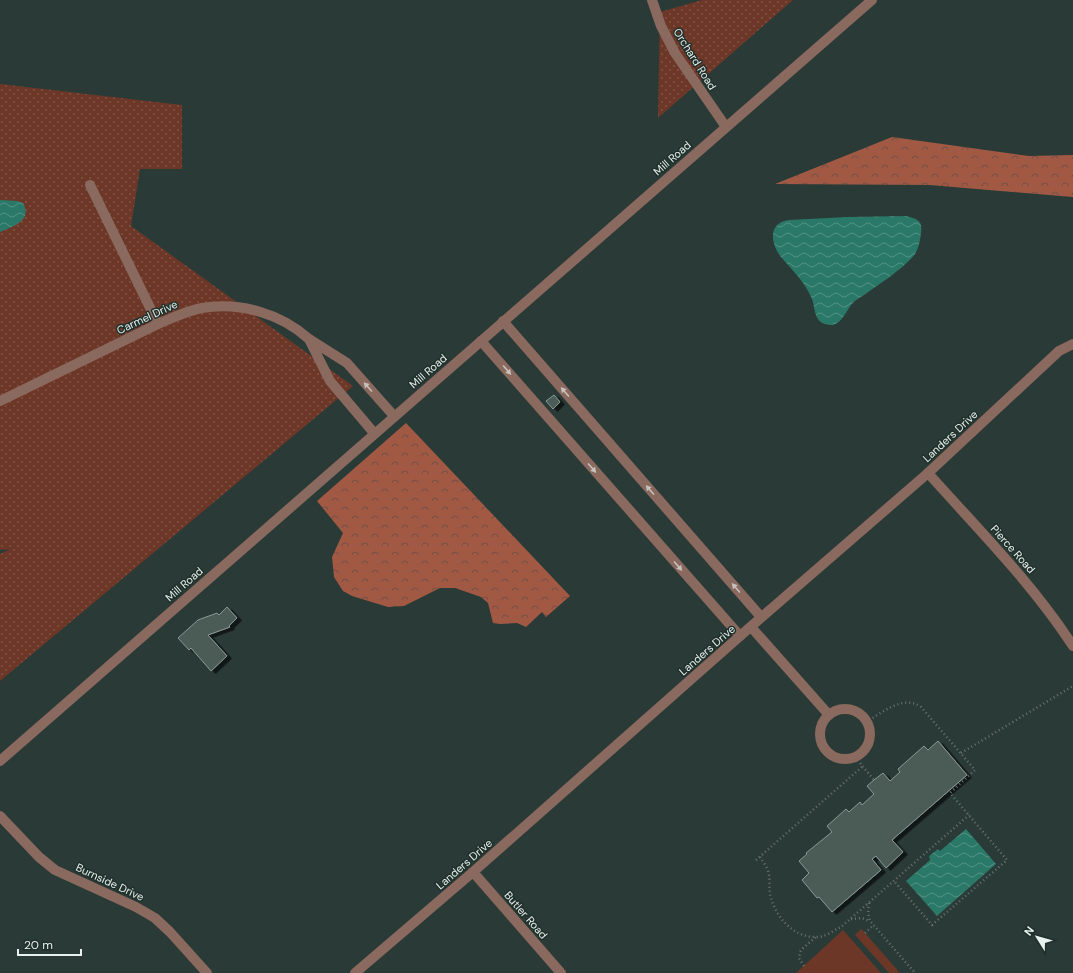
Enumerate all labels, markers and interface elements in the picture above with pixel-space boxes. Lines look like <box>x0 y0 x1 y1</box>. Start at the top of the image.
street label: Orchard Road <box>670 25 720 93</box>
street label: Mill Road <box>650 138 694 178</box>
street label: Carmel Drive <box>114 297 180 337</box>
street label: Mill Road <box>406 351 450 391</box>
one-way arrow <box>502 365 511 375</box>
one-way arrow <box>364 382 373 392</box>
one-way arrow <box>560 387 569 397</box>
street label: Landers Drive <box>920 407 980 465</box>
one-way arrow <box>588 463 597 473</box>
one-way arrow <box>646 485 655 495</box>
street label: Pierce Road <box>988 522 1038 576</box>
one-way arrow <box>673 560 682 571</box>
street label: Mill Road <box>162 564 206 604</box>
one-way arrow <box>731 583 740 593</box>
street label: Landers Drive <box>676 622 738 678</box>
street label: Landers Drive <box>433 836 495 892</box>
street label: Burnside Drive <box>74 860 146 904</box>
street label: Butler Road <box>502 888 551 942</box>
north arrow <box>1017 917 1057 957</box>
text: N <box>1021 924 1037 938</box>
scale bar <box>18 931 81 957</box>
text: 20 m <box>24 937 53 953</box>

